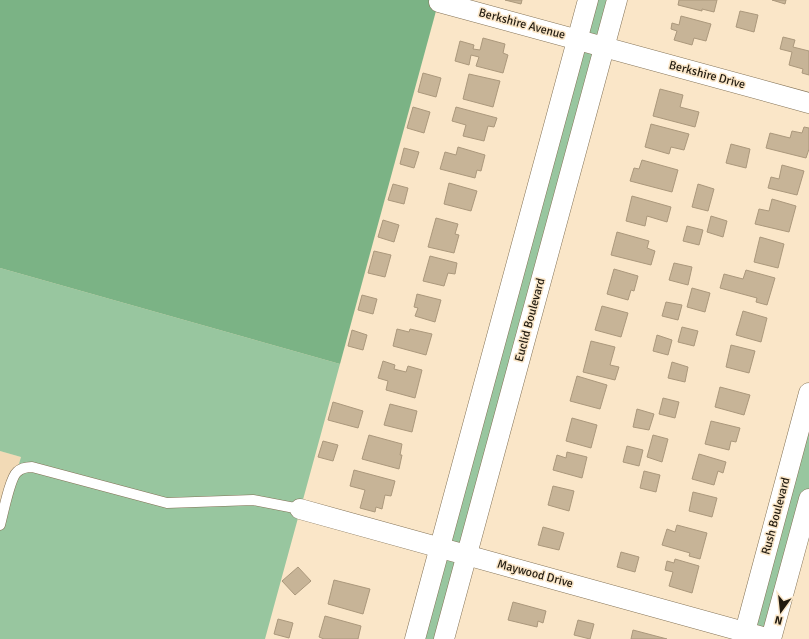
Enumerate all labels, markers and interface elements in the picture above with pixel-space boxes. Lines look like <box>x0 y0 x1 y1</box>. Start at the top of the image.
street label: Berkshire Avenue <box>477 5 567 43</box>
street label: Berkshire Drive <box>667 58 747 92</box>
street label: Euclid Boulevard <box>512 276 548 364</box>
street label: Rush Boulevard <box>758 476 794 556</box>
street label: Maywood Drive <box>495 557 575 591</box>
north arrow <box>761 591 801 631</box>
text: N <box>773 613 784 627</box>

